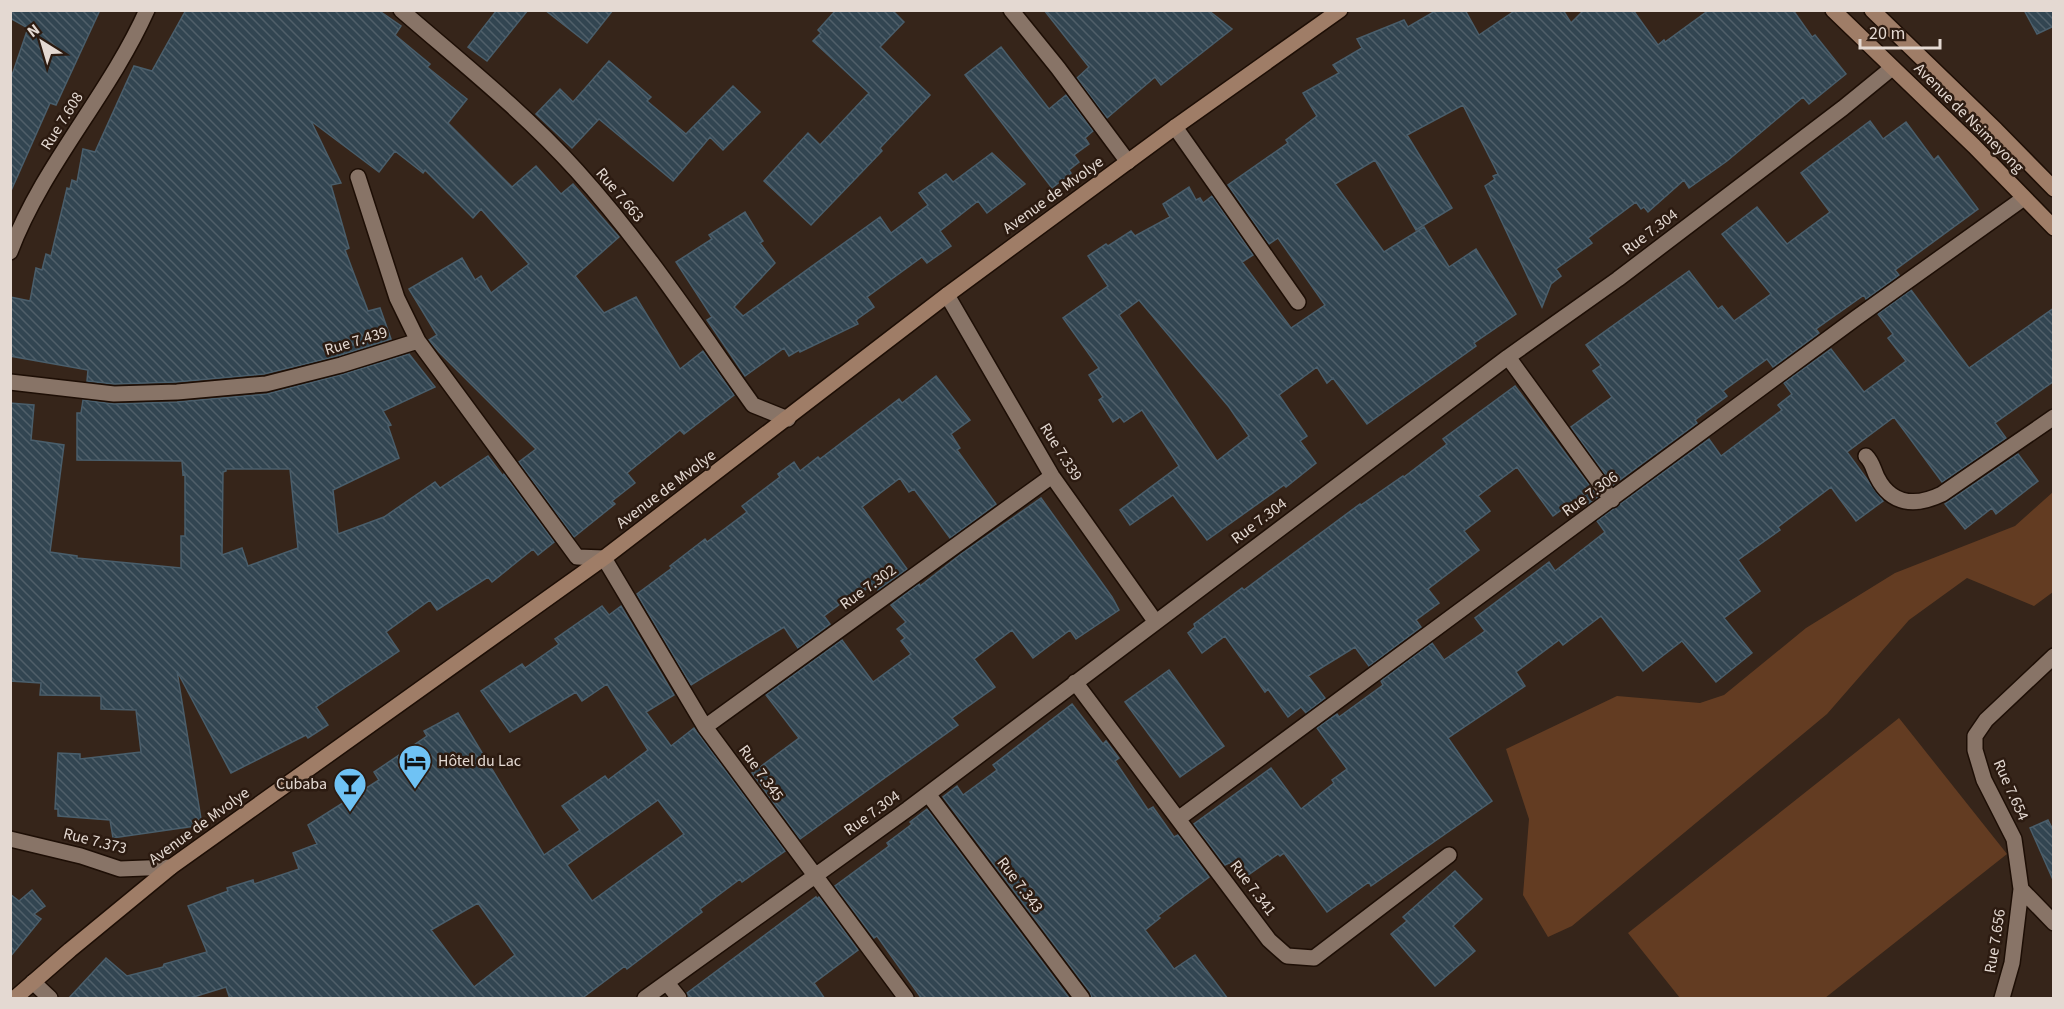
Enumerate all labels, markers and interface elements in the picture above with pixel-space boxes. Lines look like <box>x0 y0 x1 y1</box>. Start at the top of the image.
north arrow <box>12 12 72 72</box>
scale bar <box>1860 12 1940 50</box>
text: N <box>23 19 44 43</box>
text: 20 m <box>1869 21 1905 46</box>
street label: Avenue de Nsimeyong <box>1909 58 2029 178</box>
street label: Rue 7.608 <box>36 88 89 154</box>
street label: Avenue de Mvolye <box>998 151 1108 239</box>
street label: Rue 7.663 <box>591 163 649 227</box>
street label: Rue 7.304 <box>1618 204 1683 260</box>
street label: Rue 7.439 <box>322 321 390 361</box>
street label: Rue 7.339 <box>1035 419 1088 485</box>
street label: Avenue de Mvolye <box>612 444 720 534</box>
street label: Rue 7.306 <box>1557 466 1623 522</box>
street label: Rue 7.304 <box>1227 493 1292 549</box>
street label: Rue 7.302 <box>835 559 901 615</box>
street label: Rue 7.345 <box>733 740 789 806</box>
hotel icon: Hôtel du Lac <box>397 743 433 790</box>
place label: Hôtel du Lac <box>438 750 521 772</box>
street label: Rue 7.654 <box>1988 756 2034 824</box>
bar icon: Cubaba <box>332 766 368 813</box>
place label: Cubaba <box>276 773 327 795</box>
street label: Avenue de Mvolye <box>144 782 254 870</box>
street label: Rue 7.304 <box>839 785 905 841</box>
street label: Rue 7.373 <box>61 822 129 860</box>
street label: Rue 7.343 <box>992 853 1048 918</box>
street label: Rue 7.341 <box>1225 856 1281 921</box>
street label: Rue 7.656 <box>1979 907 2011 975</box>

